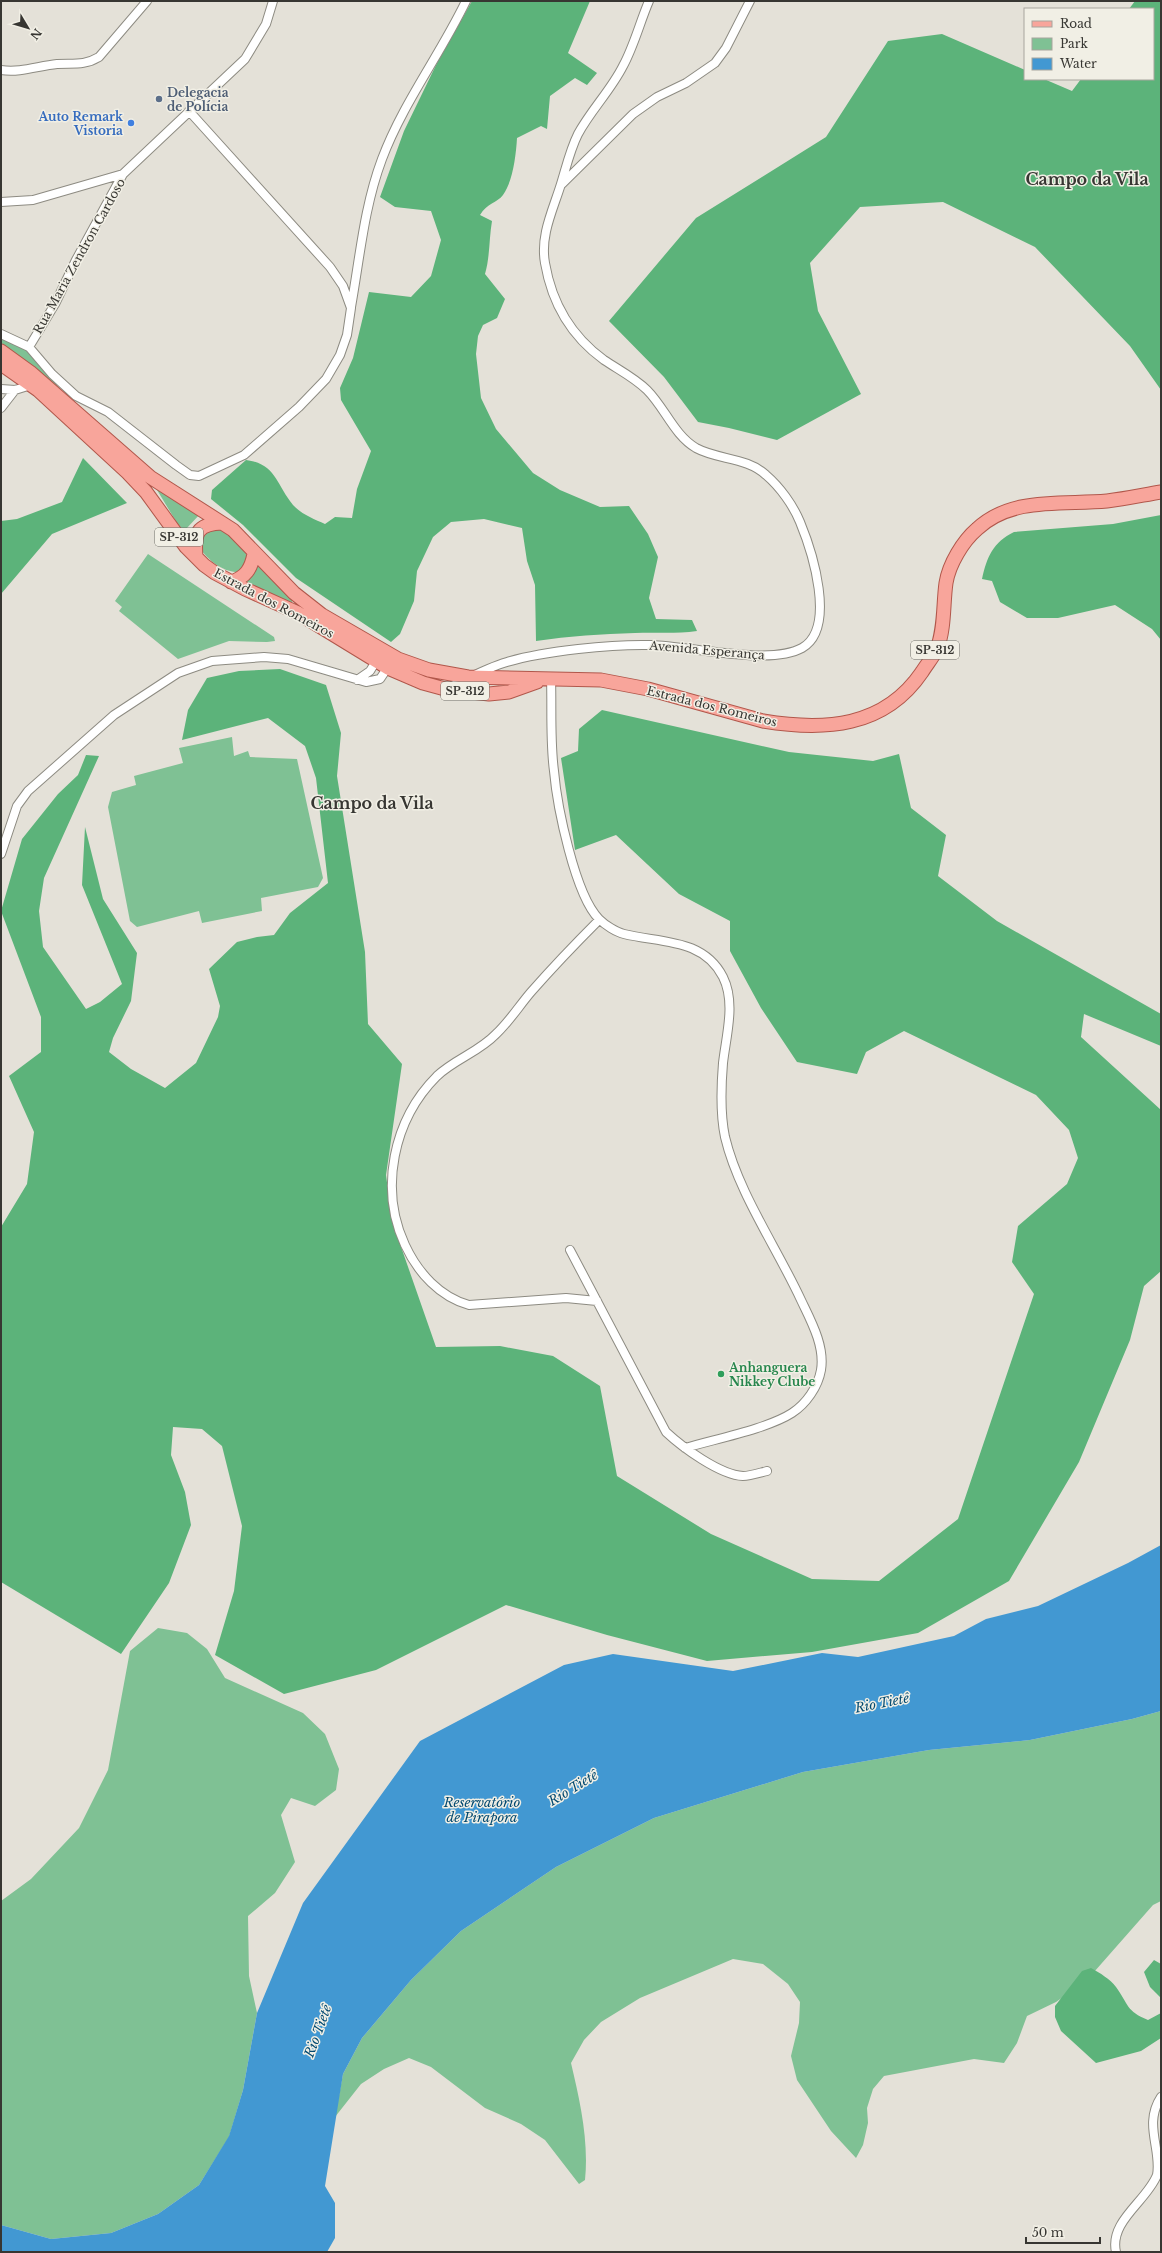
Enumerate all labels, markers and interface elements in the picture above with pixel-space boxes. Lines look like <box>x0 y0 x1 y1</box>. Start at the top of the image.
north arrow <box>8 8 48 48</box>
legend <box>1024 8 1154 80</box>
text: Road <box>1060 16 1092 31</box>
text: N <box>27 26 45 43</box>
text: Park <box>1060 36 1088 51</box>
text: Water <box>1059 56 1097 71</box>
place label: Delegacia de Polícia <box>167 85 229 114</box>
marker: Delegacia de Polícia <box>154 94 164 104</box>
place label: Auto Remark Vistoria <box>38 109 124 138</box>
marker: Auto Remark Vistoria <box>126 118 136 128</box>
district label: Campo da Vila <box>1025 169 1149 189</box>
street label: Rua Maria Zendron Cardoso <box>30 175 128 336</box>
road number: SP-312 <box>155 528 203 546</box>
street label: Estrada dos Romeiros <box>211 565 337 641</box>
street label: Avenida Esperança <box>648 637 766 663</box>
road number: SP-312 <box>911 641 959 659</box>
road number: SP-312 <box>441 682 489 700</box>
street label: Estrada dos Romeiros <box>645 683 779 729</box>
district label: Campo da Vila <box>310 793 434 813</box>
place label: Anhanguera Nikkey Clube <box>728 1360 815 1389</box>
marker: Anhanguera Nikkey Clube <box>716 1369 726 1379</box>
water label: Rio Tietê <box>852 1689 912 1717</box>
water label: Rio Tietê <box>544 1766 602 1810</box>
water label: Reservatório de Pirapora <box>443 1794 520 1826</box>
water label: Rio Tietê <box>300 2001 336 2061</box>
scale bar <box>1026 2219 1100 2245</box>
text: 50 m <box>1032 2225 1064 2240</box>

